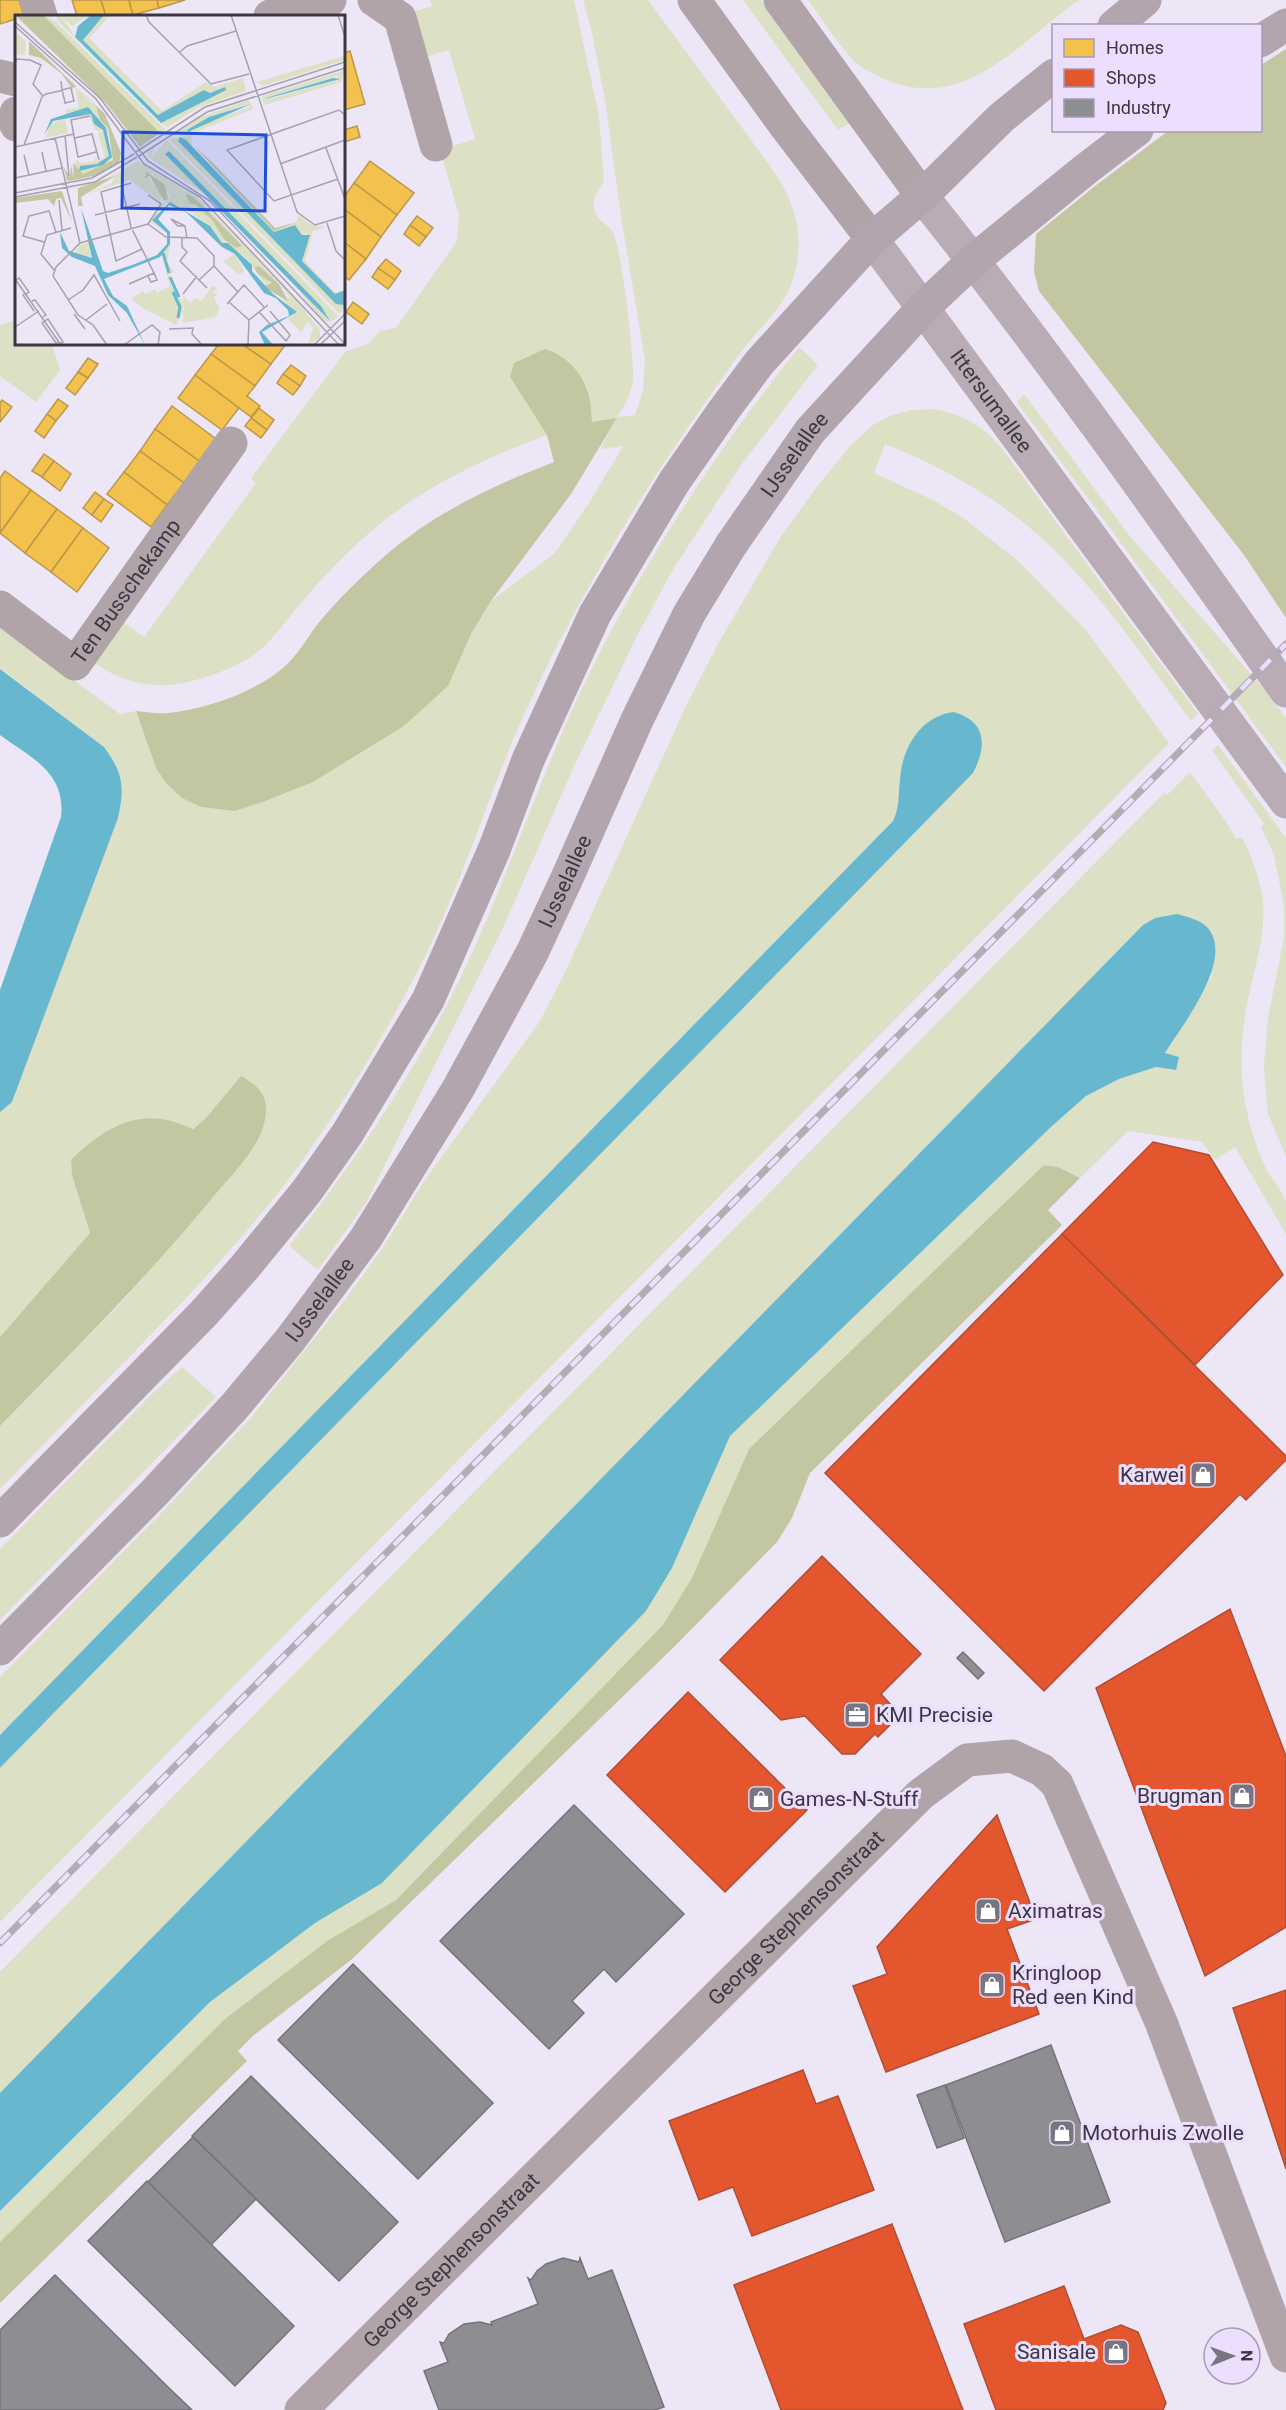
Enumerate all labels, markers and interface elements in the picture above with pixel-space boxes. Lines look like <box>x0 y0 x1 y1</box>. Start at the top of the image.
inset map <box>15 15 345 345</box>
legend <box>1052 24 1262 132</box>
text: Homes <box>1106 37 1164 58</box>
text: Shops <box>1106 67 1156 88</box>
text: Industry <box>1106 97 1171 118</box>
street label: Ittersumallee <box>945 344 1037 457</box>
street label: IJsselallee <box>756 407 833 502</box>
street label: Ten Busschekamp <box>67 514 186 669</box>
street label: IJsselallee <box>534 831 596 932</box>
street label: IJsselallee <box>281 1253 359 1347</box>
shop icon: Karwei <box>1188 1460 1218 1490</box>
place label: Karwei <box>1120 1463 1184 1487</box>
office icon: KMI Precisie <box>842 1700 872 1730</box>
place label: KMI Precisie <box>876 1703 993 1727</box>
shop icon: Brugman <box>1227 1781 1257 1811</box>
shop icon: Games-N-Stuff <box>746 1784 776 1814</box>
place label: Brugman <box>1137 1784 1222 1808</box>
place label: Games-N-Stuff <box>780 1787 919 1811</box>
street label: George Stephensonstraat <box>703 1826 889 2010</box>
shop icon: Aximatras <box>973 1896 1003 1926</box>
place label: Aximatras <box>1008 1899 1103 1923</box>
place label: Kringloop Red een Kind <box>1012 1961 1134 2009</box>
shop icon: Kringloop Red een Kind <box>977 1970 1007 2000</box>
shop icon: Motorhuis Zwolle <box>1047 2118 1077 2148</box>
place label: Motorhuis Zwolle <box>1082 2121 1244 2145</box>
street label: George Stephensonstraat <box>359 2168 544 2353</box>
north arrow <box>1202 2326 1262 2386</box>
shop icon: Sanisale <box>1101 2337 1131 2367</box>
place label: Sanisale <box>1017 2340 1096 2364</box>
text: N <box>1237 2350 1256 2362</box>

